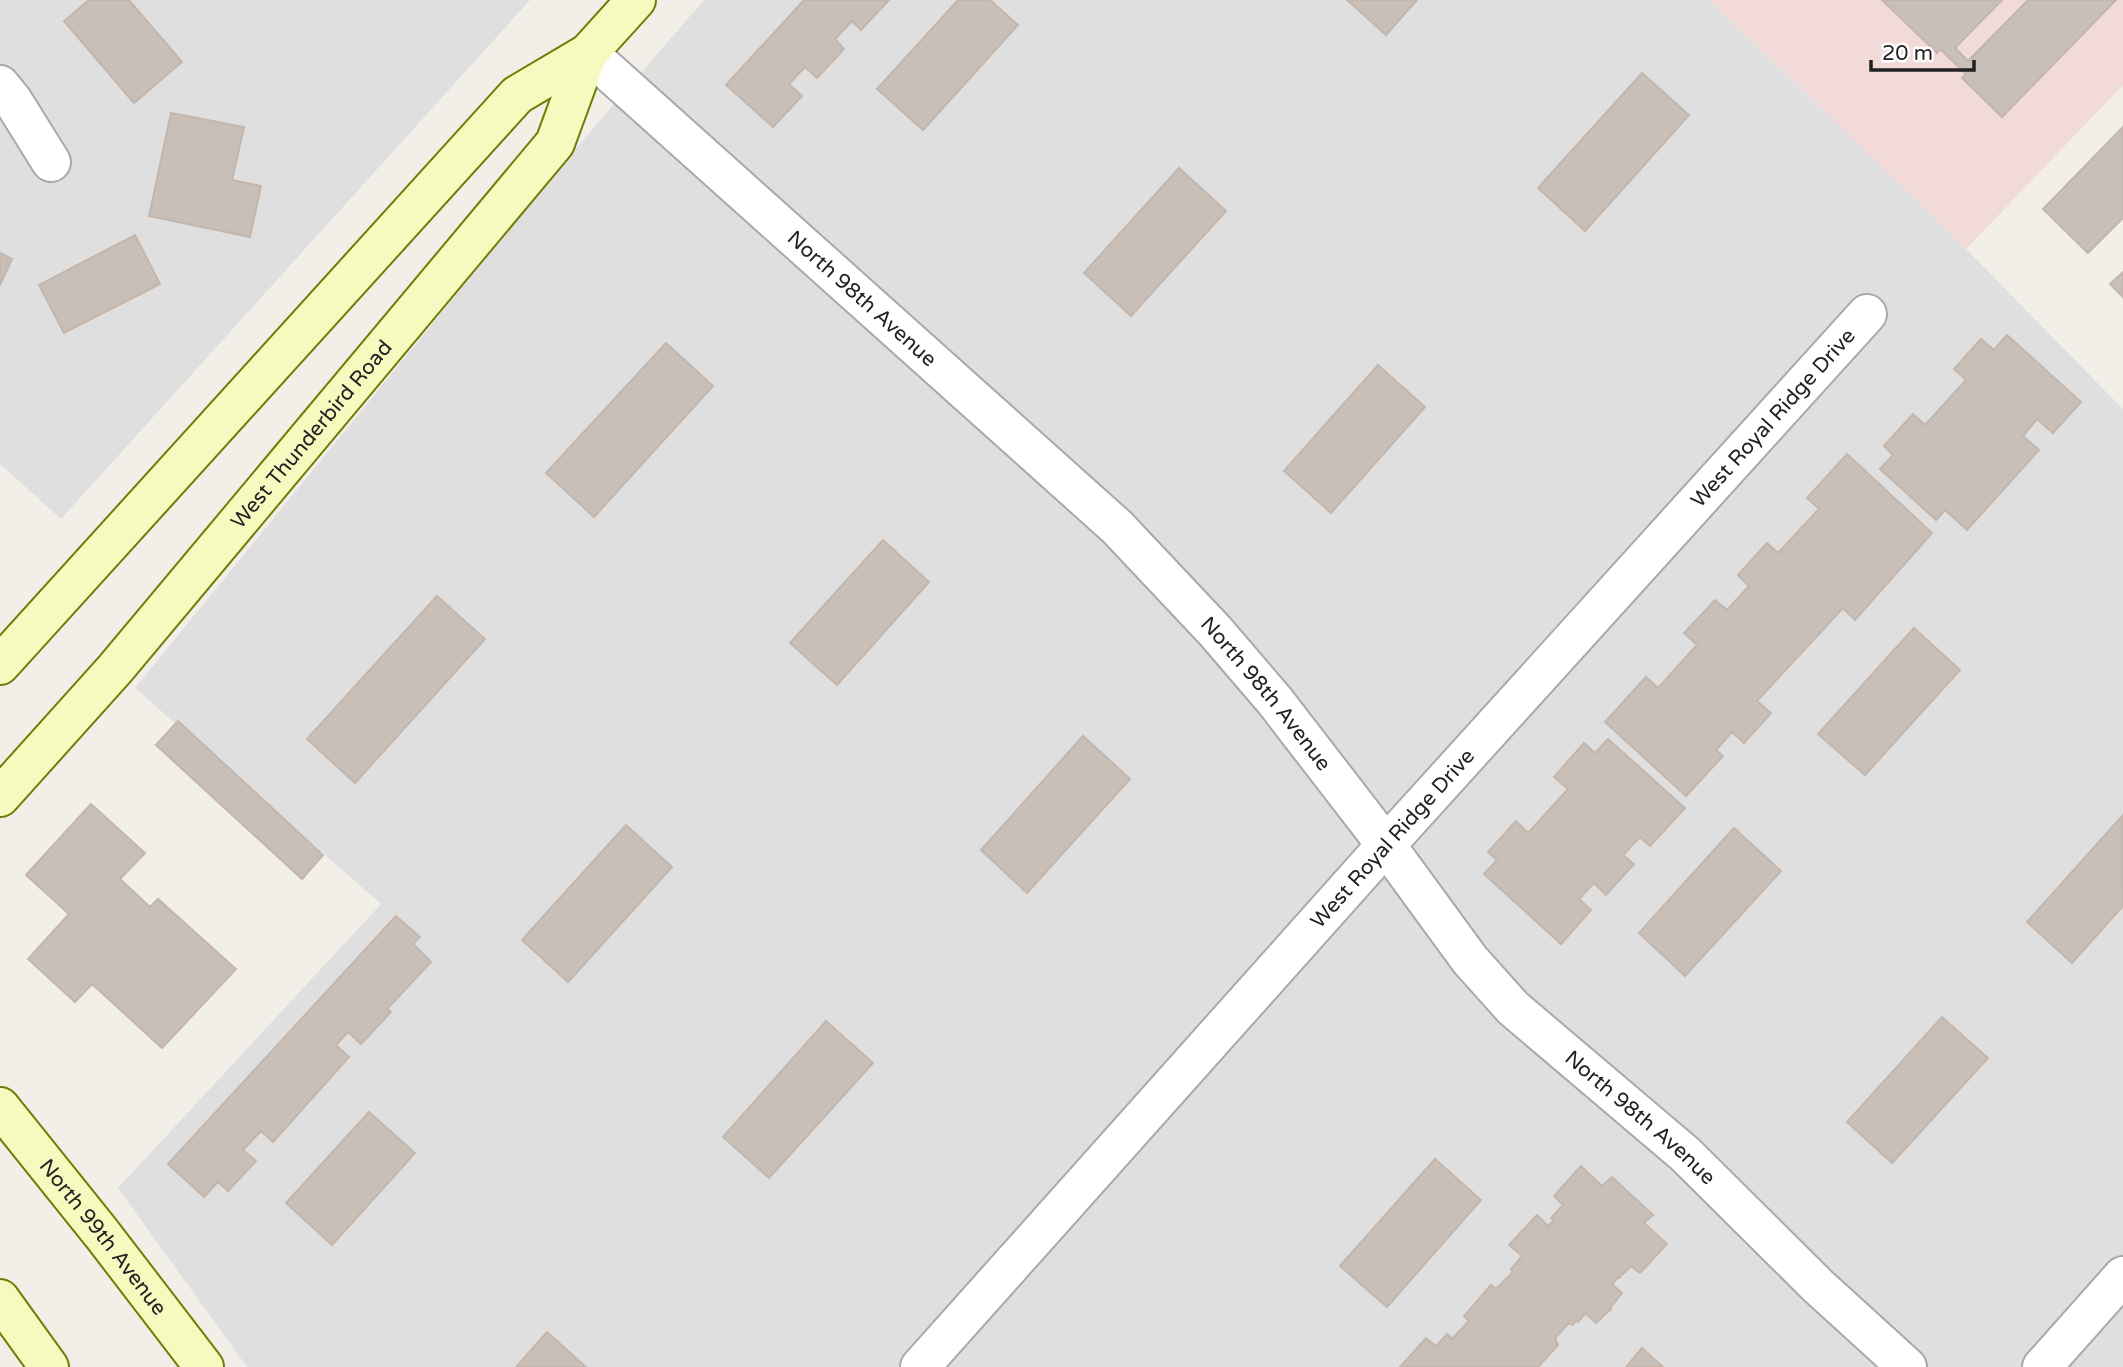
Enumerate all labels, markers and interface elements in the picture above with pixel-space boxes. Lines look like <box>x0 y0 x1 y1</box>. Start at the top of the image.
scale bar <box>1871 28 1974 72</box>
text: 20 m <box>1882 41 1933 66</box>
street label: North 98th Avenue <box>782 226 942 372</box>
street label: West Royal Ridge Drive <box>1686 324 1861 513</box>
street label: West Thunderbird Road <box>226 336 398 534</box>
street label: North 98th Avenue <box>1195 612 1336 776</box>
street label: West Royal Ridge Drive <box>1306 744 1480 934</box>
street label: North 98th Avenue <box>1560 1046 1721 1190</box>
street label: North 99th Avenue <box>34 1154 172 1320</box>

